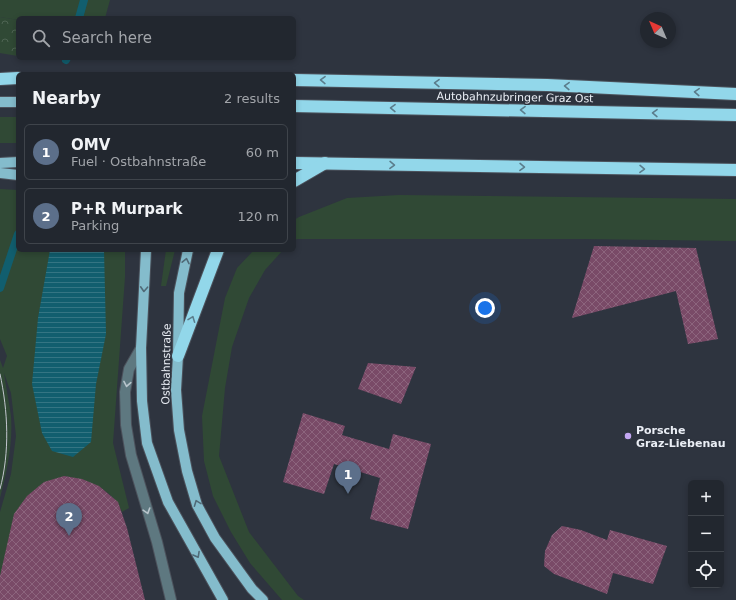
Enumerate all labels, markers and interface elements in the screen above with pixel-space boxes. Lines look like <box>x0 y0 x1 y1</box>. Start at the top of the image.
north arrow <box>640 12 676 48</box>
search box <box>16 16 296 60</box>
icon: search <box>30 27 52 49</box>
text: Search here <box>62 29 152 47</box>
one-way arrow <box>320 76 326 85</box>
one-way arrow <box>434 79 440 87</box>
one-way arrow <box>564 82 570 90</box>
text: Nearby <box>32 88 101 108</box>
one-way arrow <box>694 88 700 97</box>
street label: Autobahnzubringer Graz Ost <box>436 90 594 105</box>
text: 2 results <box>224 91 280 106</box>
one-way arrow <box>390 103 396 112</box>
one-way arrow <box>520 106 526 115</box>
one-way arrow <box>652 109 658 117</box>
text: OMV <box>71 136 110 154</box>
text: 1 <box>41 145 51 160</box>
text: 60 m <box>246 145 279 160</box>
text: Fuel · Ostbahnstraße <box>71 154 206 169</box>
one-way arrow <box>389 161 395 169</box>
one-way arrow <box>519 163 525 171</box>
one-way arrow <box>639 164 645 173</box>
text: P+R Murpark <box>71 200 183 218</box>
text: 2 <box>41 209 51 224</box>
text: 120 m <box>237 209 279 224</box>
text: Parking <box>71 218 119 233</box>
one-way arrow <box>181 258 189 264</box>
one-way arrow <box>140 286 148 292</box>
your location <box>475 298 495 318</box>
one-way arrow <box>188 316 196 323</box>
street label: Ostbahnstraße <box>159 323 174 405</box>
one-way arrow <box>123 381 131 387</box>
place label: Porsche Graz-Liebenau <box>636 424 726 450</box>
marker: Porsche Graz-Liebenau <box>623 431 633 441</box>
pin: 1 <box>335 461 361 494</box>
map controls <box>688 480 724 588</box>
button: + <box>688 480 724 516</box>
one-way arrow <box>194 499 202 506</box>
pin: 2 <box>56 503 82 536</box>
one-way arrow <box>142 507 151 514</box>
button: − <box>688 516 724 552</box>
one-way arrow <box>193 550 200 558</box>
button: locate <box>688 552 724 588</box>

